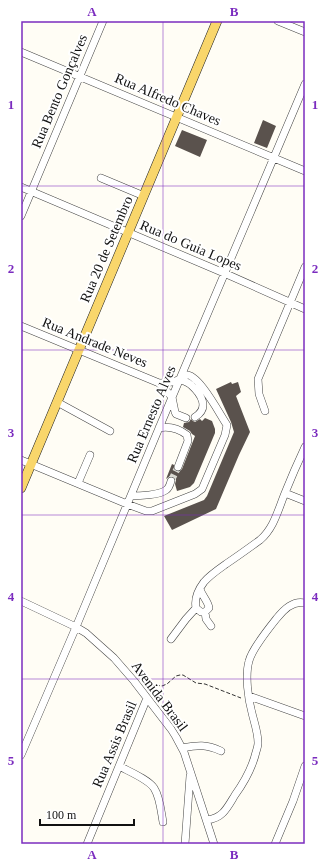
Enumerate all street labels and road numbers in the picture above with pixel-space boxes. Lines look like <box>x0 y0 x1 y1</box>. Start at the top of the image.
street label: Rua Bento Gonçalves <box>29 32 90 150</box>
street label: Rua Alfredo Chaves <box>113 70 223 129</box>
street label: Rua 20 de Setembro <box>77 194 136 305</box>
street label: Rua do Guia Lopes <box>138 217 244 274</box>
street label: Rua Andrade Neves <box>40 315 150 370</box>
street label: Rua Ernesto Alves <box>124 363 179 465</box>
street label: Avenida Brasil <box>129 659 191 734</box>
street label: Rua Assis Brasil <box>89 699 139 790</box>

